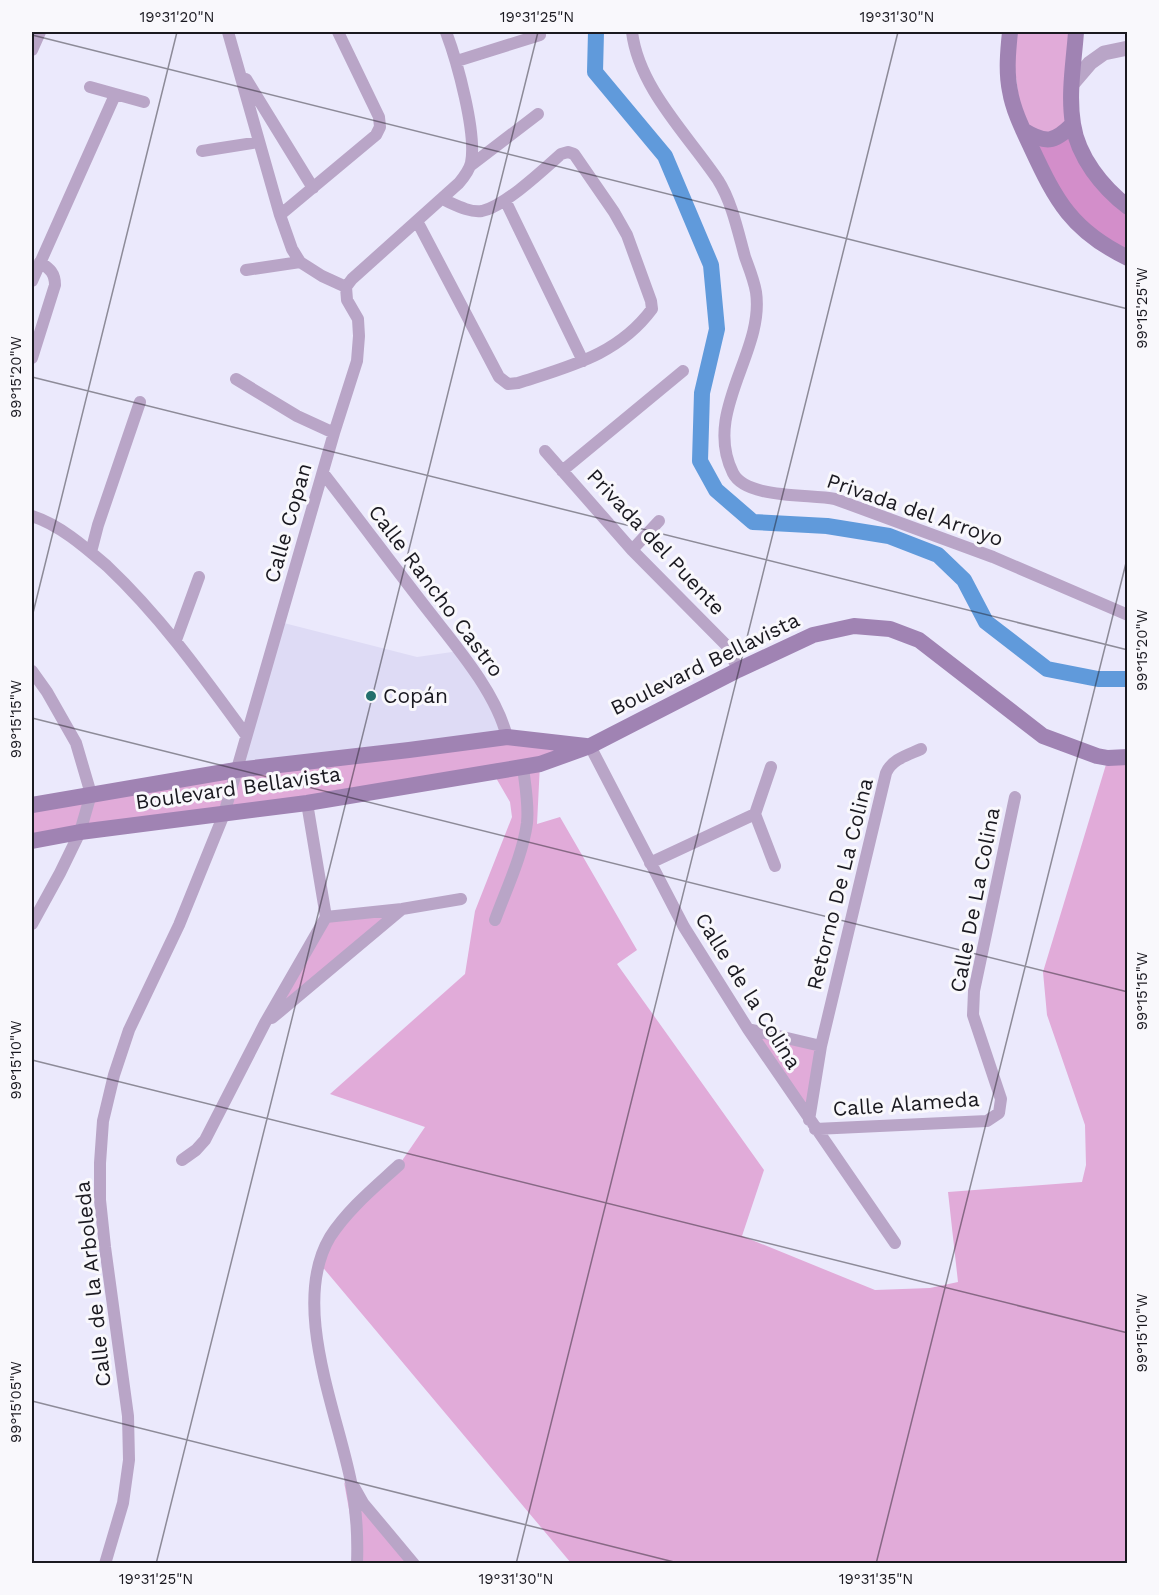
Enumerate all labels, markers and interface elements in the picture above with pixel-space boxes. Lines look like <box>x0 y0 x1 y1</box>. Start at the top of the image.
text: 19°31'20"N <box>139 8 215 26</box>
text: 19°31'25"N <box>500 8 574 26</box>
text: 19°31'30"N <box>859 8 935 26</box>
text: 99°15'25"W <box>1133 267 1151 349</box>
text: 99°15'20"W <box>7 336 25 418</box>
street label: Calle Copan <box>258 460 317 586</box>
street label: Privada del Puente <box>582 463 731 620</box>
street label: Privada del Arroyo <box>824 468 1007 551</box>
street label: Calle Rancho Castro <box>364 500 509 682</box>
street label: Boulevard Bellavista <box>606 607 803 720</box>
text: 99°15'20"W <box>1133 609 1151 691</box>
text: 99°15'15"W <box>7 680 25 758</box>
place label: Copán <box>383 683 448 708</box>
marker: Copán <box>364 689 378 703</box>
street label: Boulevard Bellavista <box>134 761 342 814</box>
street label: Retorno De La Colina <box>801 775 878 992</box>
street label: Calle De La Colina <box>944 805 1005 995</box>
street label: Calle de la Colina <box>690 908 807 1074</box>
text: 99°15'15"W <box>1133 952 1151 1030</box>
text: 99°15'10"W <box>7 1020 25 1100</box>
street label: Calle Alameda <box>832 1086 980 1121</box>
street label: Calle de la Arboleda <box>69 1180 116 1388</box>
text: 99°15'10"W <box>1133 1293 1151 1373</box>
text: 99°15'05"W <box>7 1361 25 1443</box>
text: 19°31'25"N <box>119 1570 193 1588</box>
text: 19°31'30"N <box>478 1570 554 1588</box>
text: 19°31'35"N <box>839 1570 913 1588</box>

